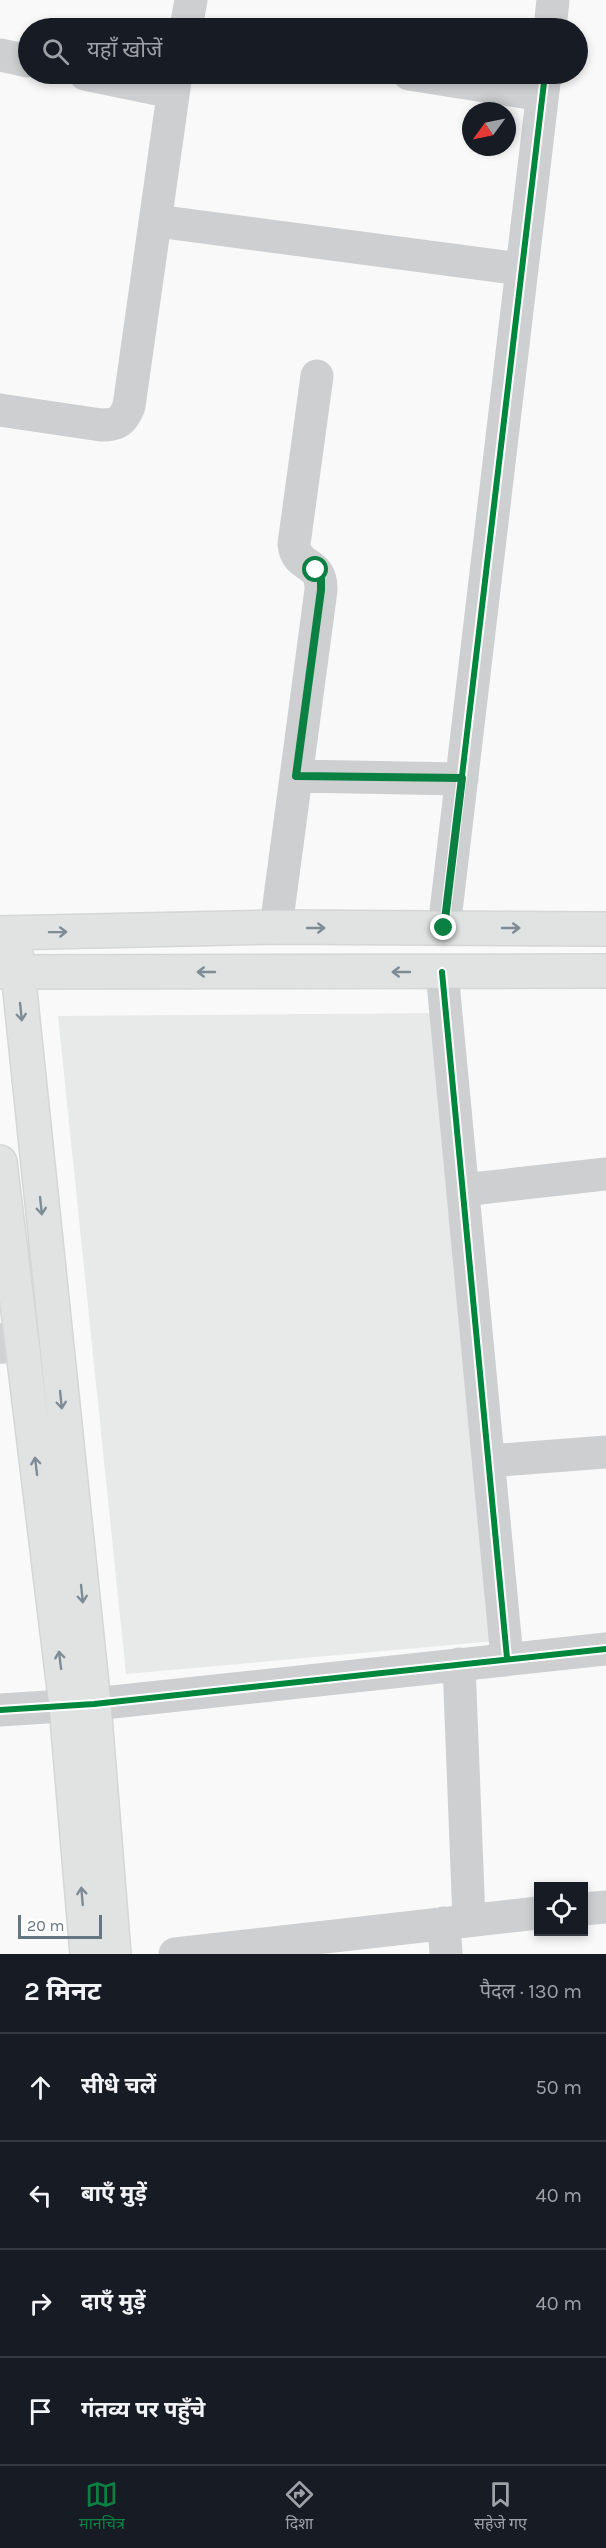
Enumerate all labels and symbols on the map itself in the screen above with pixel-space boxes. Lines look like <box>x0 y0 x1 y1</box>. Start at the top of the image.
north arrow <box>462 102 516 156</box>
route start <box>302 556 328 582</box>
route end <box>430 914 456 940</box>
one-way arrow <box>306 922 326 934</box>
one-way arrow <box>501 923 521 934</box>
one-way arrow <box>48 926 68 938</box>
one-way arrow <box>196 966 216 978</box>
one-way arrow <box>391 966 411 978</box>
one-way arrow <box>16 1001 27 1021</box>
one-way arrow <box>36 1195 47 1215</box>
one-way arrow <box>56 1389 67 1409</box>
one-way arrow <box>31 1457 42 1477</box>
one-way arrow <box>77 1583 88 1603</box>
one-way arrow <box>55 1650 66 1670</box>
one-way arrow <box>76 1886 87 1906</box>
scale bar <box>18 1912 102 1940</box>

